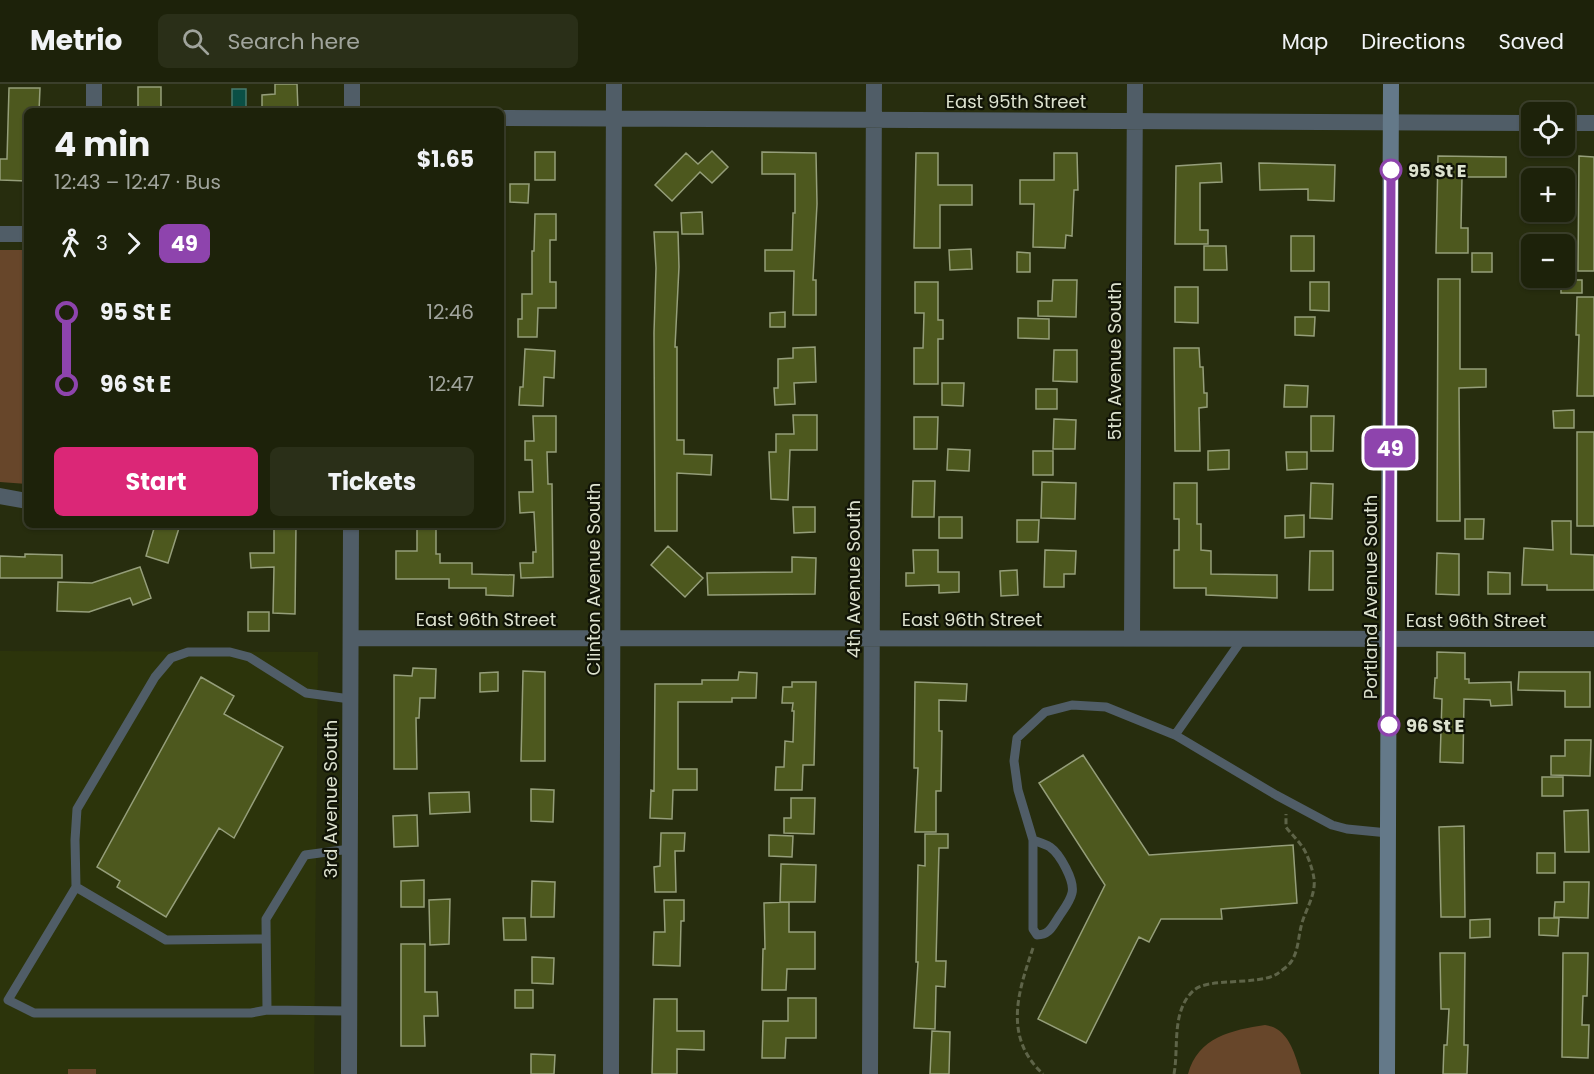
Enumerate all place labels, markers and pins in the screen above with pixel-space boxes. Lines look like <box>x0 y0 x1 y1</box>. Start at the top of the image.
place label: 95 St E <box>1408 158 1467 183</box>
marker: 95 St E <box>1380 159 1402 181</box>
place label: 96 St E <box>1406 713 1464 738</box>
marker: 96 St E <box>1378 714 1400 736</box>

